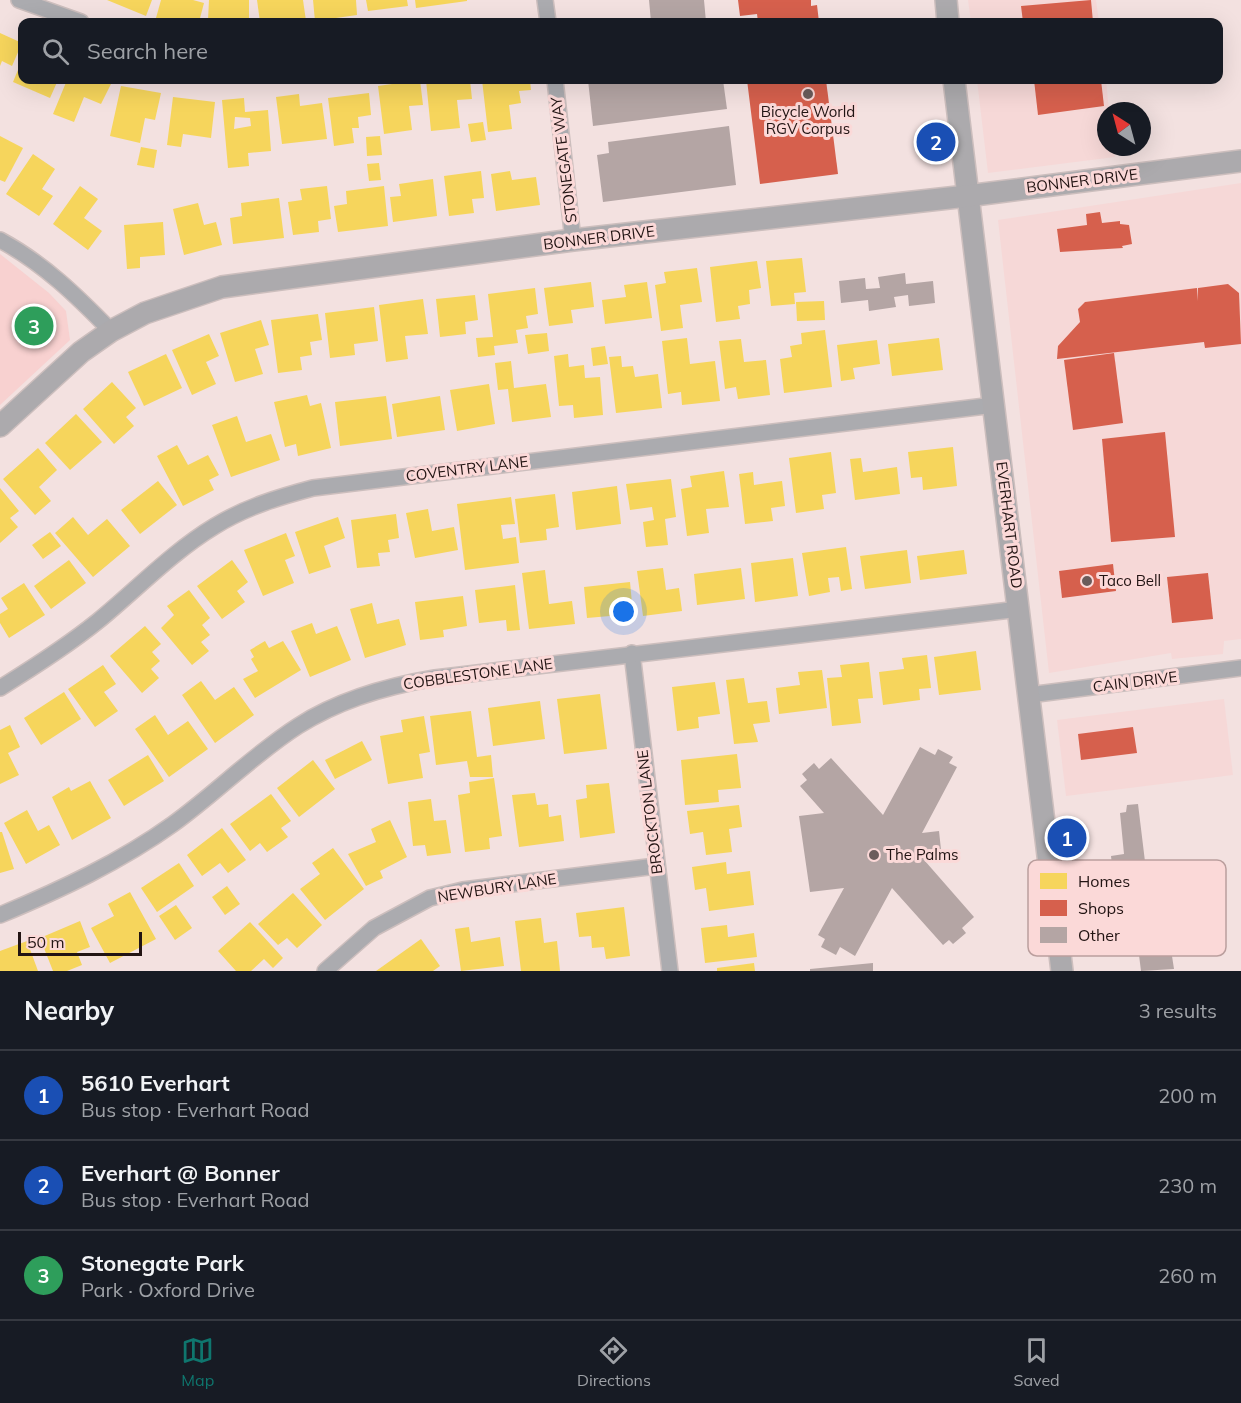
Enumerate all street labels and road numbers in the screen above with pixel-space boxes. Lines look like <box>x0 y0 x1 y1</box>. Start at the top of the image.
street label: STONEGATE WAY <box>546 95 581 224</box>
street label: BONNER DRIVE <box>1025 164 1139 197</box>
street label: BONNER DRIVE <box>542 221 656 254</box>
street label: COVENTRY LANE <box>405 452 529 485</box>
street label: EVERHART ROAD <box>992 460 1027 590</box>
street label: COBBLESTONE LANE <box>402 654 554 693</box>
street label: CAIN DRIVE <box>1092 667 1178 696</box>
street label: BROCKTON LANE <box>632 748 667 875</box>
street label: NEWBURY LANE <box>436 869 558 906</box>

